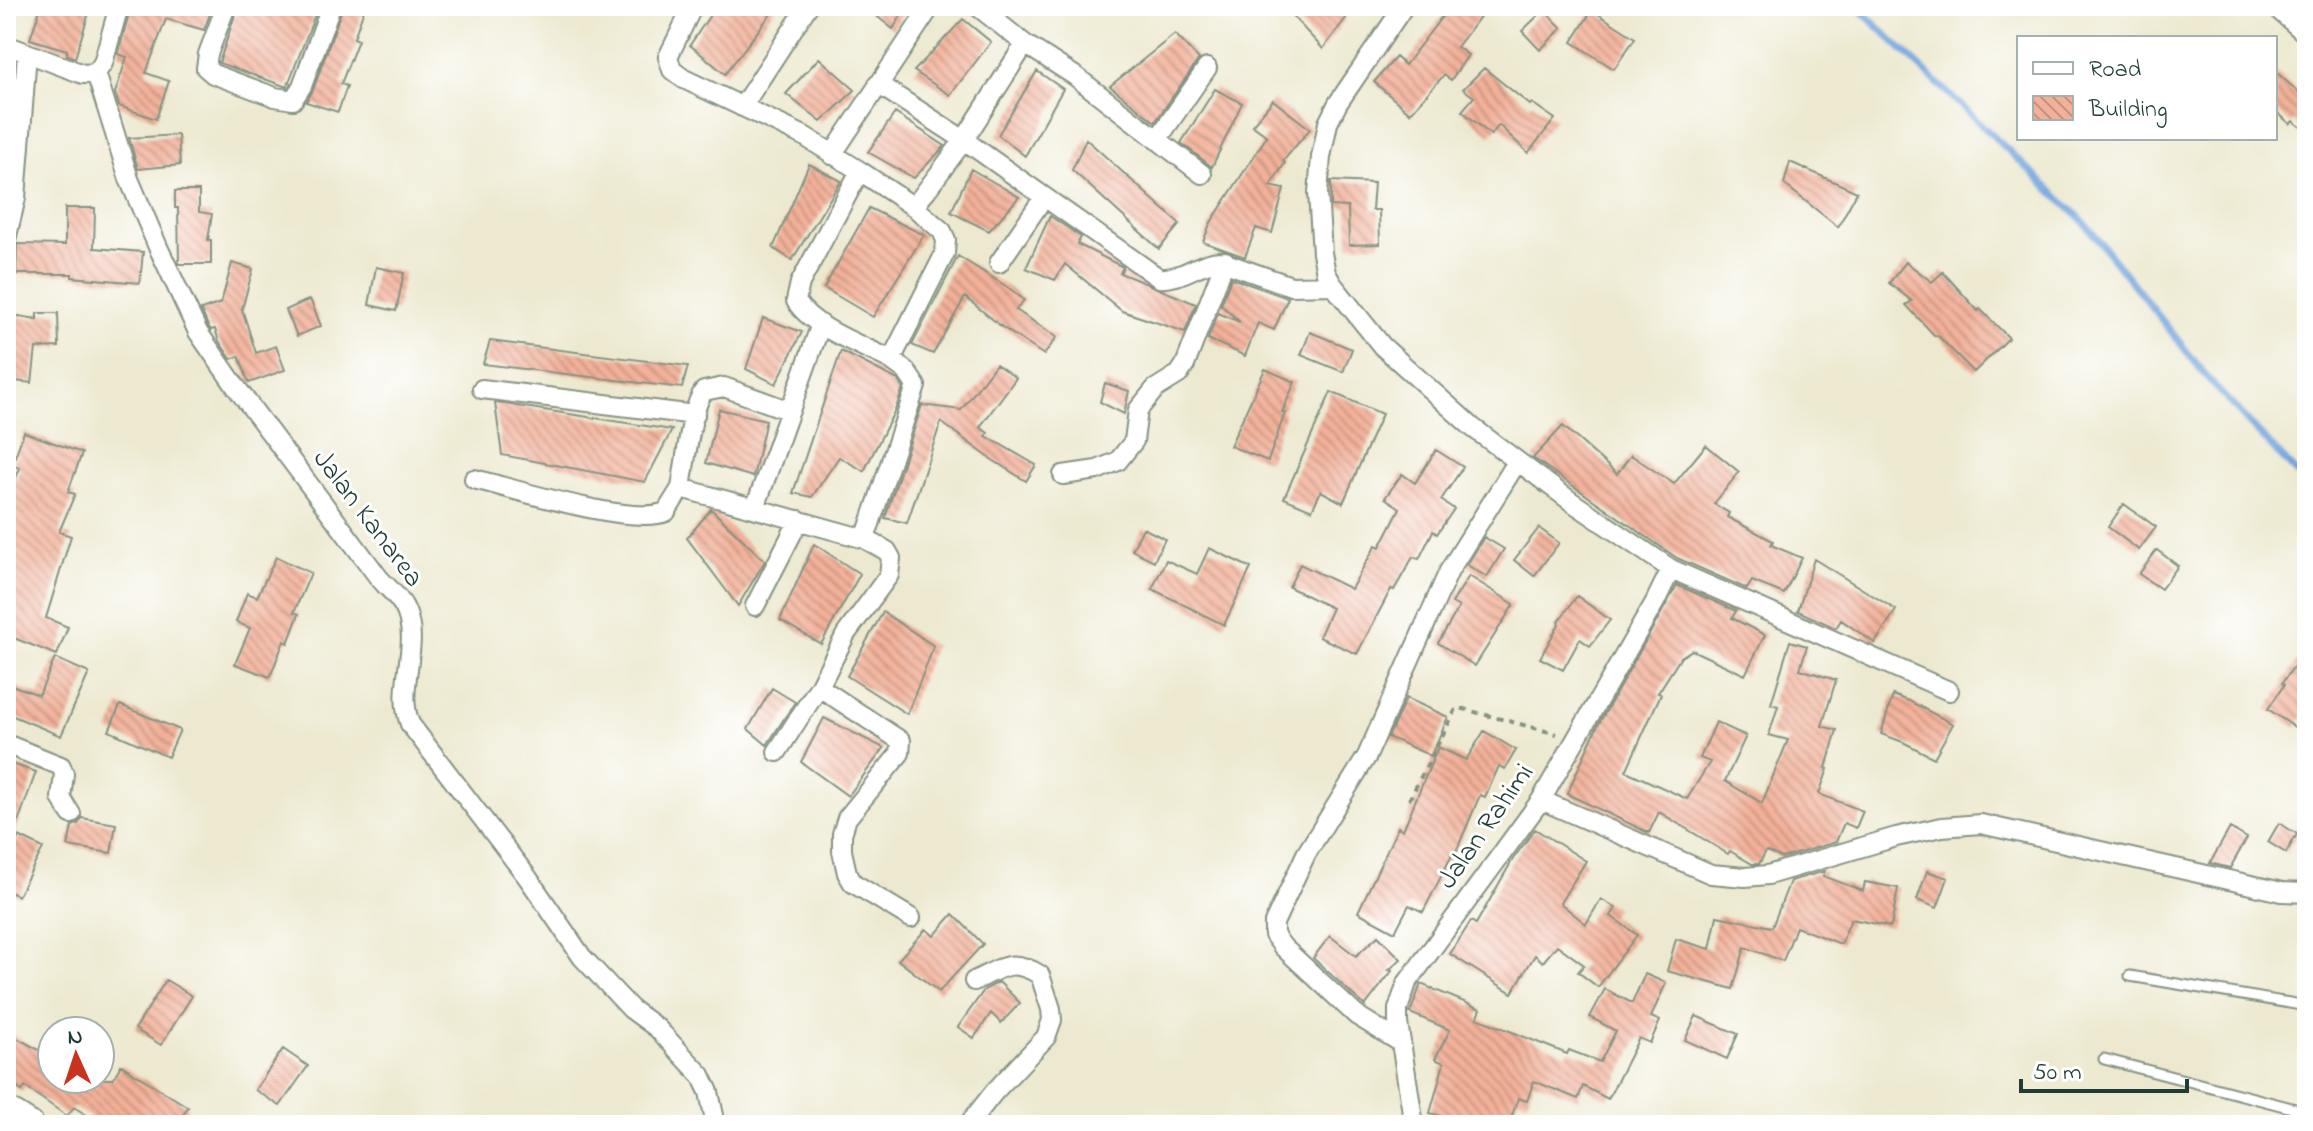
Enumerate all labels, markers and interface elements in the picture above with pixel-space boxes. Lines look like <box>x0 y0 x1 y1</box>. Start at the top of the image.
legend <box>2017 36 2277 140</box>
text: Road <box>2089 53 2142 88</box>
text: Building <box>2088 93 2168 128</box>
street label: Jalan Kanarea <box>302 442 433 597</box>
street label: Jalan Rahimi <box>1428 756 1545 898</box>
north arrow <box>36 1015 116 1095</box>
text: N <box>67 1022 83 1054</box>
scale bar <box>2021 1043 2187 1093</box>
text: 50 m <box>2033 1056 2082 1091</box>

